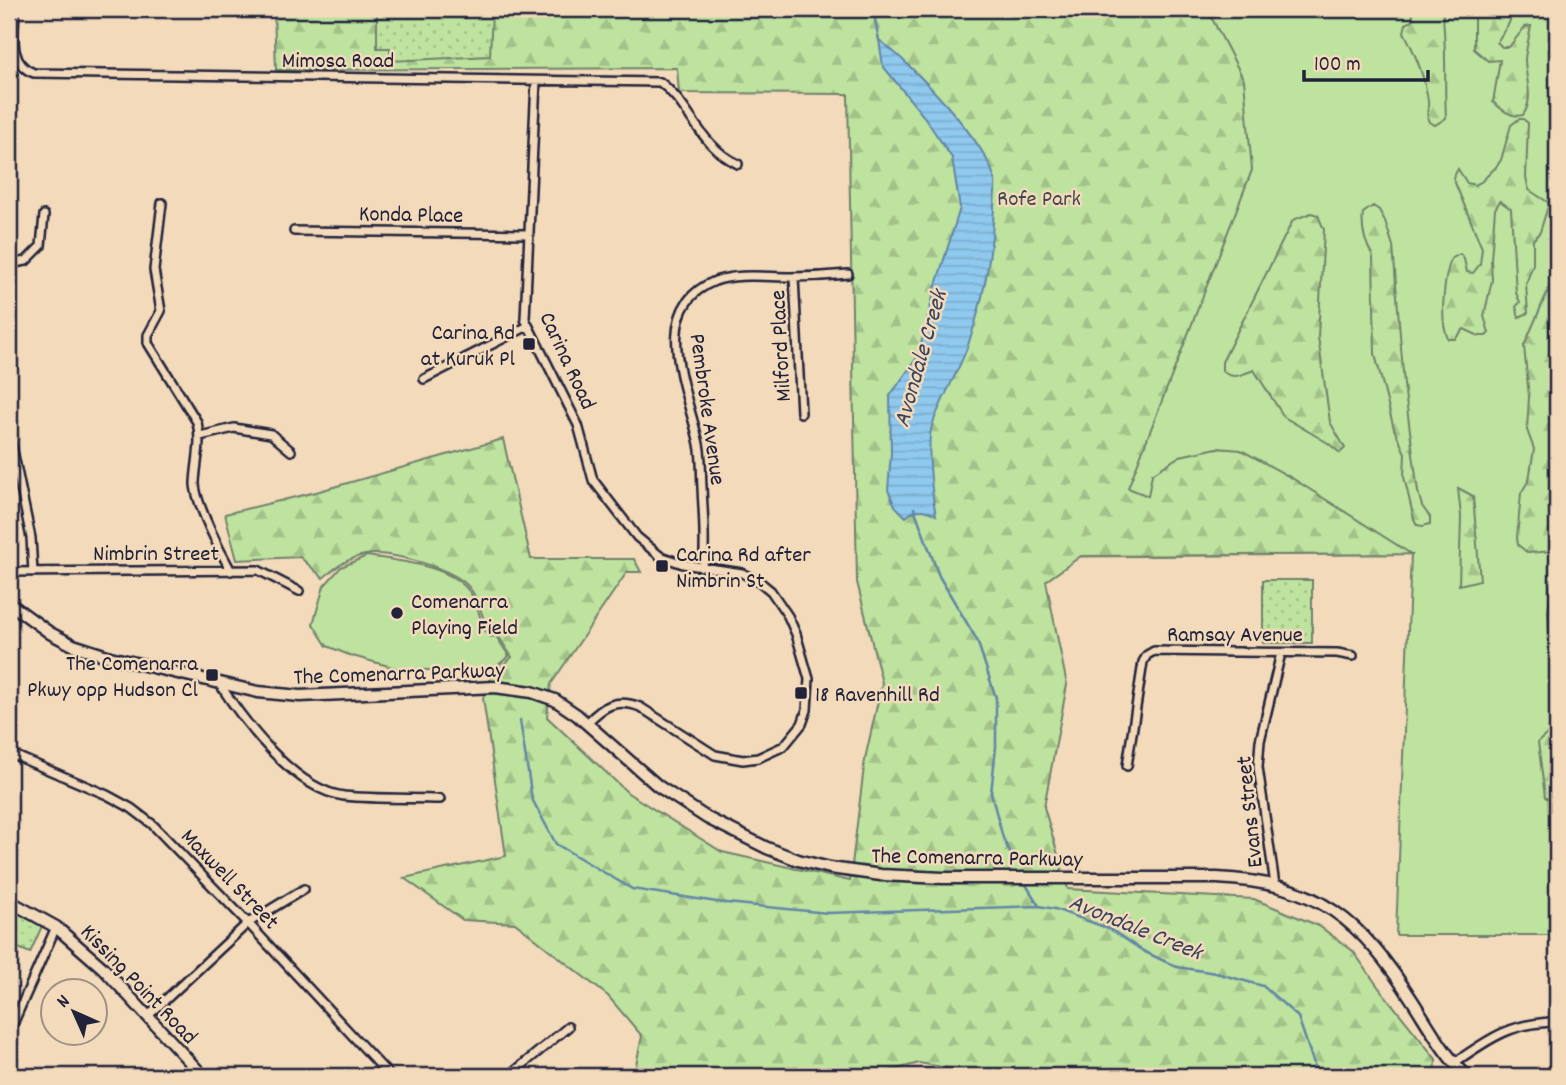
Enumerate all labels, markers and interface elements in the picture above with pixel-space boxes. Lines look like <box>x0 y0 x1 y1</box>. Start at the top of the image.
scale bar <box>1304 38 1428 82</box>
street label: Mimosa Road <box>282 46 394 79</box>
text: 100 m <box>1314 51 1361 81</box>
park label: Rofe Park <box>997 184 1081 217</box>
street label: Konda Place <box>358 199 463 234</box>
water label: Avondale Creek <box>886 284 958 431</box>
street label: Milford Place <box>763 289 802 403</box>
street label: Carina Road <box>529 307 603 416</box>
place label: Carina Rd at Kuruk Pl <box>421 318 516 377</box>
street label: Pembroke Avenue <box>679 332 733 487</box>
marker: Carina Rd at Kuruk Pl <box>521 336 537 352</box>
street label: Nimbrin Street <box>93 539 219 572</box>
place label: Carina Rd after Nimbrin St <box>676 540 811 599</box>
marker: Carina Rd after Nimbrin St <box>654 558 670 574</box>
place label: Comenarra Playing Field <box>411 587 518 646</box>
marker: Comenarra Playing Field <box>389 605 405 621</box>
street label: Ramsay Avenue <box>1167 620 1303 653</box>
place label: The Comenarra Pkwy opp Hudson Cl <box>27 649 199 708</box>
street label: The Comenarra Parkway <box>293 655 506 696</box>
marker: The Comenarra Pkwy opp Hudson Cl <box>204 667 220 683</box>
place label: 18 Ravenhill Rd <box>815 680 940 713</box>
marker: 18 Ravenhill Rd <box>793 685 809 701</box>
street label: Evans Street <box>1229 754 1274 869</box>
street label: Maxwell Street <box>172 822 285 939</box>
street label: The Comenarra Parkway <box>871 841 1084 878</box>
water label: Avondale Creek <box>1063 887 1209 972</box>
street label: Kissing Point Road <box>71 918 204 1053</box>
north arrow <box>38 976 108 1046</box>
text: N <box>52 990 77 1015</box>

